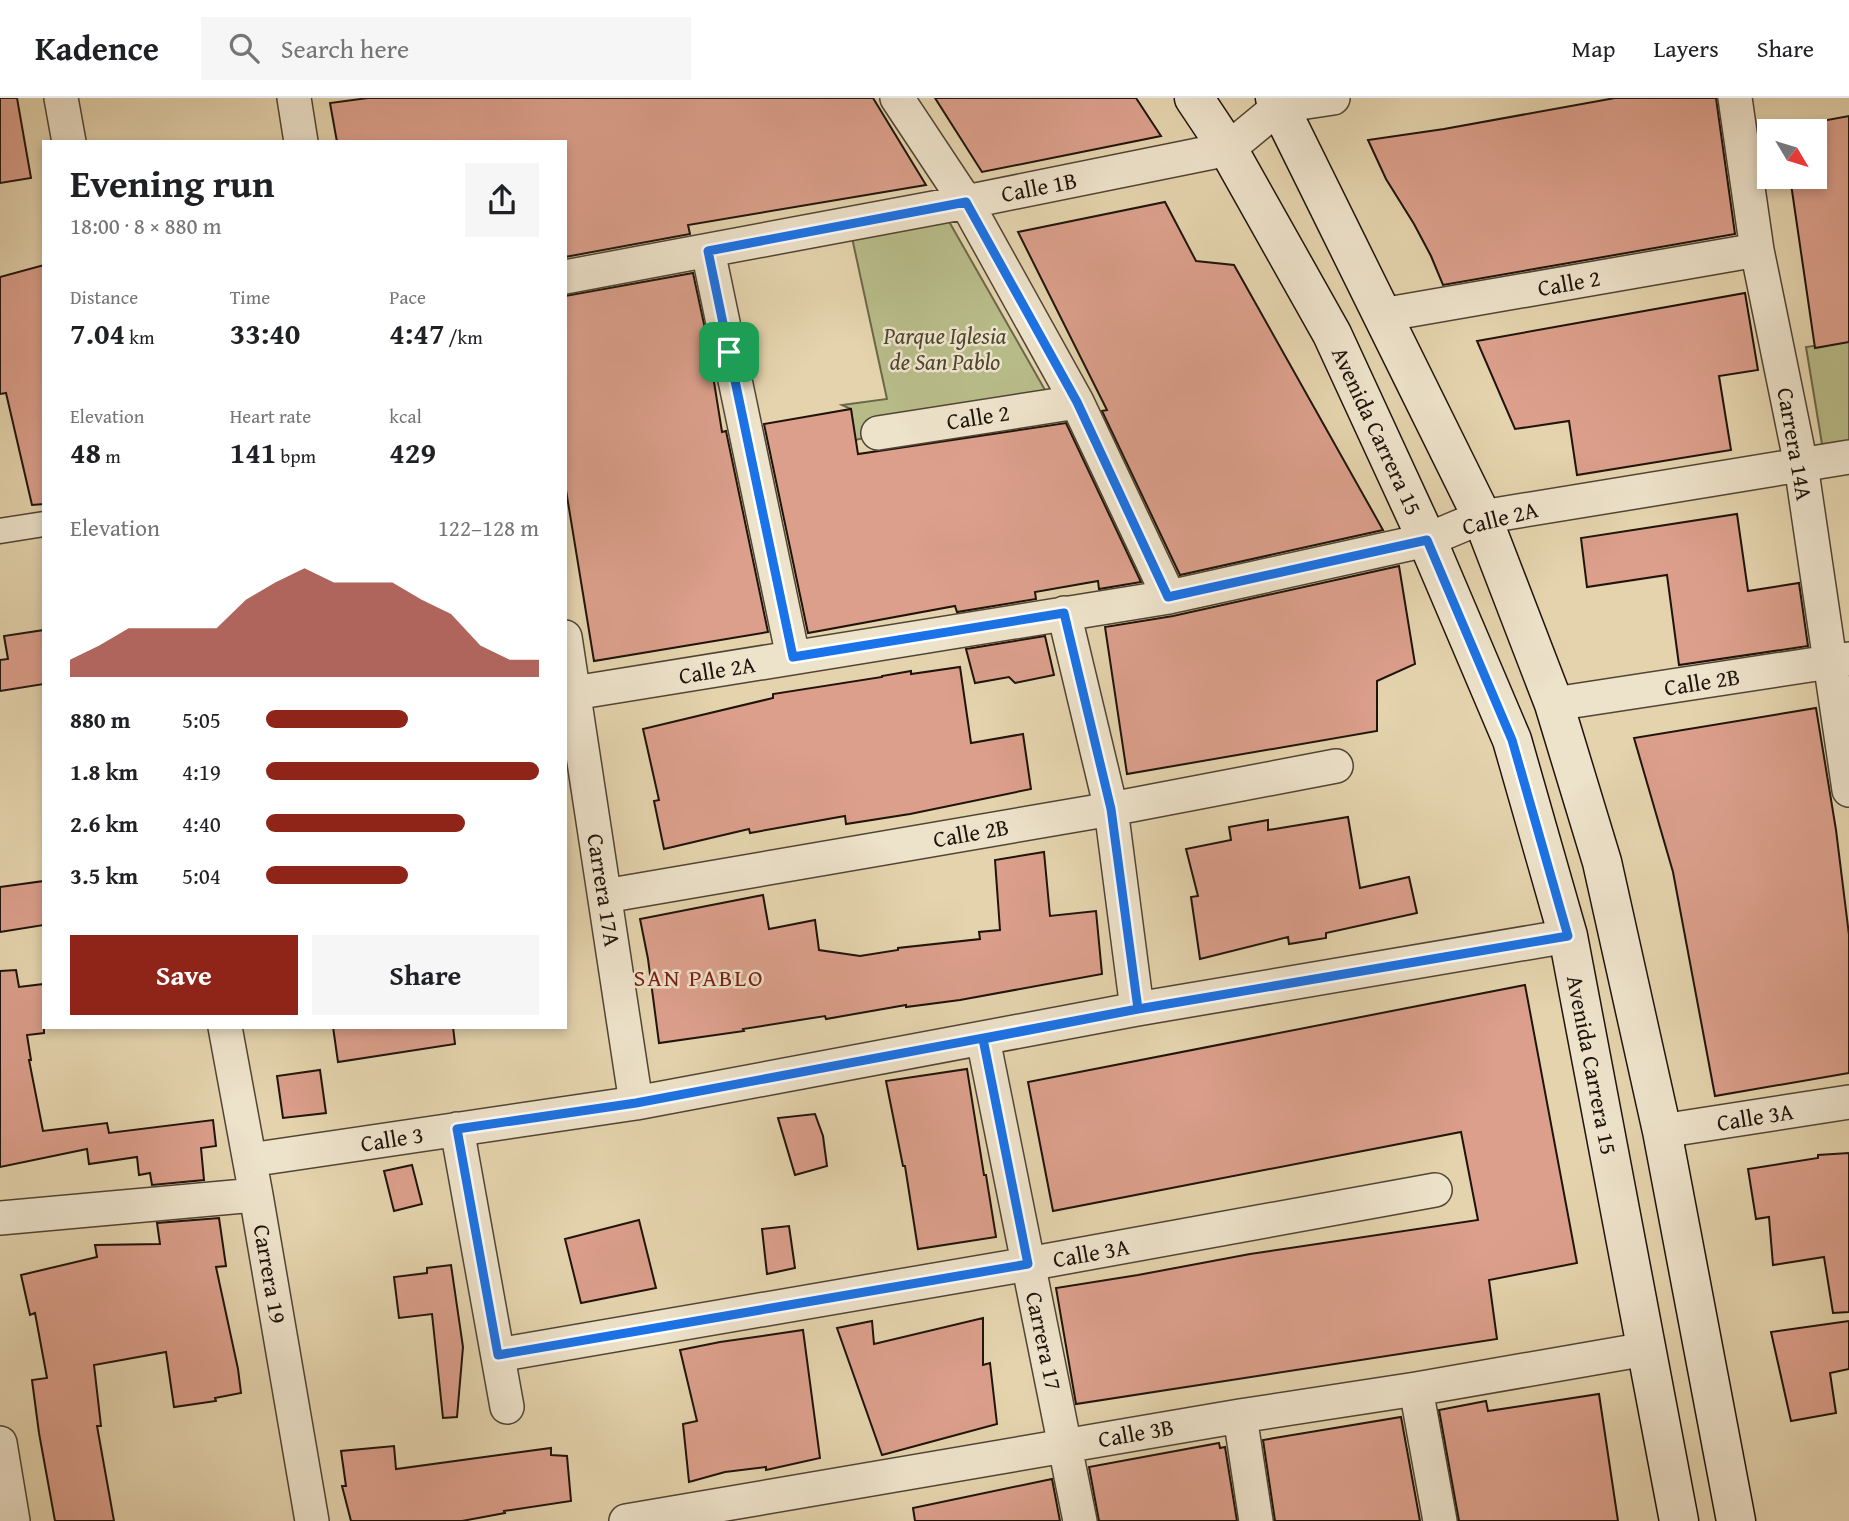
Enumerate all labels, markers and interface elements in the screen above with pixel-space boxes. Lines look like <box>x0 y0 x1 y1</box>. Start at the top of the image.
search box <box>201 17 691 80</box>
text: Kadence <box>35 24 159 72</box>
icon: search <box>225 29 263 67</box>
text: Search here <box>281 29 409 68</box>
text: Map <box>1572 31 1615 66</box>
text: Layers <box>1653 31 1719 66</box>
text: Share <box>1757 31 1814 66</box>
north arrow <box>1757 119 1827 189</box>
map controls <box>1757 119 1827 189</box>
text: Evening run <box>70 155 274 211</box>
button: share <box>465 163 539 237</box>
street label: Calle 1B <box>998 163 1079 210</box>
text: 18:00 · 8 × 880 m <box>70 209 222 242</box>
street label: Calle 2 <box>1535 261 1603 304</box>
text: Distance <box>70 283 138 311</box>
text: Time <box>230 283 270 311</box>
text: Pace <box>389 283 426 311</box>
text: 7.04 <box>70 311 125 355</box>
text: 33:40 <box>230 311 300 355</box>
text: 4:47 <box>389 311 444 355</box>
park label: Parque Iglesia de San Pablo <box>883 319 1007 378</box>
pin <box>699 322 759 382</box>
text: km <box>125 323 154 351</box>
text: /km <box>444 323 483 351</box>
icon: arrive <box>710 333 748 371</box>
street label: Avenida Carrera 15 <box>1324 341 1431 520</box>
street label: Carrera 14A <box>1769 385 1822 503</box>
street label: Calle 2 <box>944 395 1012 438</box>
text: Elevation <box>70 402 144 430</box>
text: Heart rate <box>230 402 311 430</box>
text: kcal <box>389 402 422 430</box>
text: 48 <box>70 430 101 474</box>
text: 141 <box>230 430 276 474</box>
text: 429 <box>389 430 436 474</box>
text: m <box>101 442 121 470</box>
text: bpm <box>276 442 316 470</box>
street label: Calle 2A <box>1458 492 1541 543</box>
text: Elevation <box>70 511 160 544</box>
text: 122–128 m <box>438 511 539 544</box>
street label: Calle 2A <box>676 647 758 692</box>
street label: Calle 2B <box>1662 659 1742 704</box>
text: 880 m <box>70 703 131 736</box>
text: 5:05 <box>182 703 221 736</box>
text: 1.8 km <box>70 755 138 788</box>
text: 4:19 <box>182 755 221 788</box>
text: 2.6 km <box>70 807 138 840</box>
text: 4:40 <box>182 807 221 840</box>
street label: Calle 2B <box>930 810 1011 855</box>
street label: Carrera 17A <box>579 831 630 949</box>
text: 3.5 km <box>70 859 138 892</box>
text: 5:04 <box>182 859 221 892</box>
button: Save <box>70 935 298 1015</box>
button: Share <box>312 935 539 1015</box>
district label: SAN PABLO <box>633 960 765 995</box>
street label: Avenida Carrera 15 <box>1559 972 1626 1157</box>
street label: Calle 3A <box>1714 1094 1796 1139</box>
street label: Calle 3 <box>358 1117 426 1160</box>
street label: Carrera 19 <box>246 1222 295 1326</box>
street label: Calle 3A <box>1050 1230 1132 1275</box>
street label: Carrera 17 <box>1018 1289 1071 1393</box>
street label: Calle 3B <box>1095 1410 1176 1455</box>

